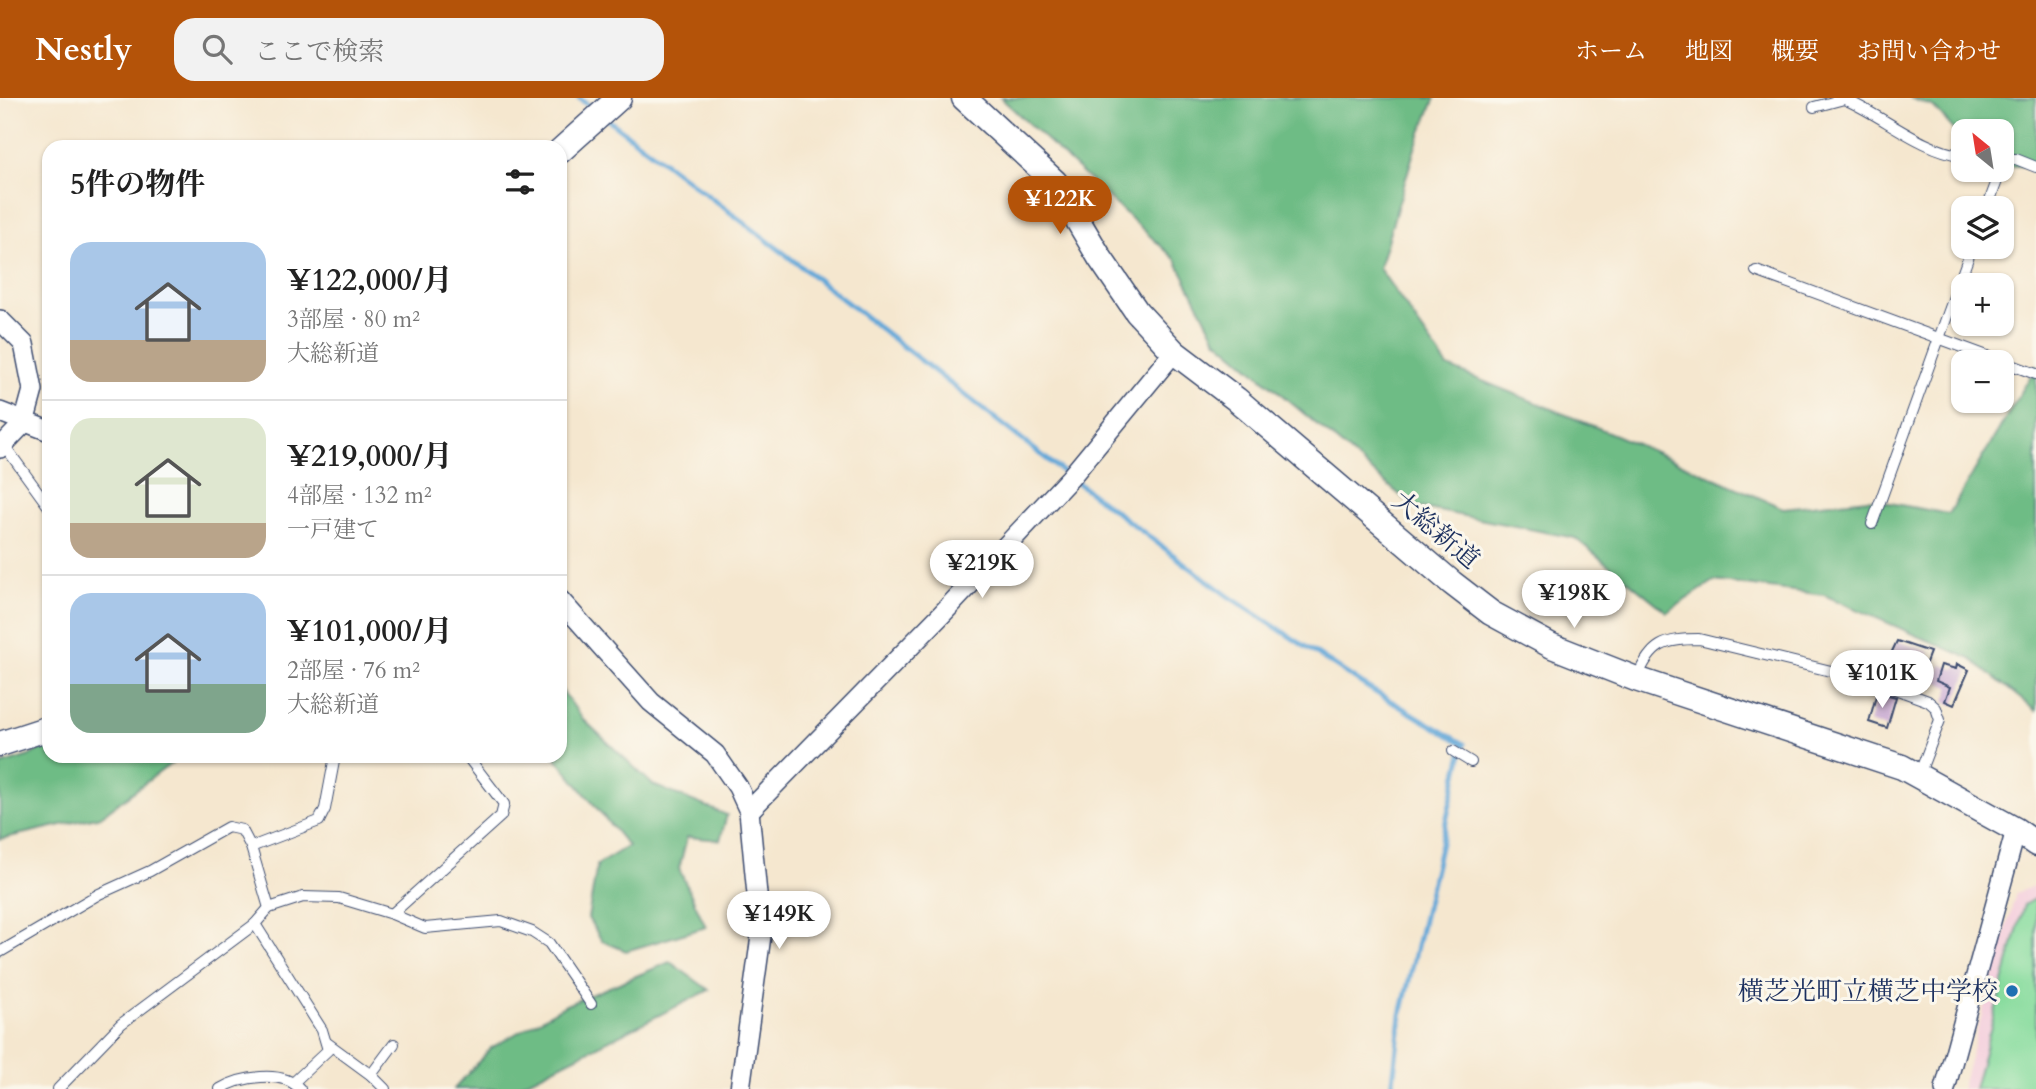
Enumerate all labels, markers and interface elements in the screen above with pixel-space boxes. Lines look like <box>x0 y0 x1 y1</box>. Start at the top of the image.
search box <box>174 18 664 81</box>
text: Nestly <box>35 27 132 72</box>
icon: search <box>198 30 236 68</box>
text: ここで検索 <box>254 34 384 69</box>
text: ホーム <box>1575 35 1647 68</box>
text: 地図 <box>1685 35 1733 68</box>
text: 概要 <box>1771 35 1819 68</box>
text: お問い合わせ <box>1857 35 2001 68</box>
north arrow <box>1951 119 2014 182</box>
map controls <box>1951 119 2014 413</box>
icon: filters <box>501 163 539 201</box>
text: 5件の物件 <box>70 164 205 205</box>
pin: ¥122K <box>1011 176 1109 236</box>
text: ¥122K <box>1024 183 1096 214</box>
button: layers <box>1951 196 2014 259</box>
text: ¥122,000/月 <box>287 260 453 301</box>
icon: home <box>126 270 210 354</box>
button: + <box>1951 273 2014 336</box>
text: 3部屋 · 80 m² <box>287 304 420 335</box>
text: 大総新道 <box>287 338 379 369</box>
button: − <box>1951 350 2014 413</box>
text: ¥219,000/月 <box>287 436 453 477</box>
icon: home <box>126 446 210 530</box>
text: 4部屋 · 132 m² <box>287 480 432 511</box>
street label: 大総新道 <box>1385 483 1487 577</box>
text: 一戸建て <box>287 514 379 545</box>
pin: ¥219K <box>933 540 1031 600</box>
text: ¥219K <box>946 547 1018 578</box>
pin: ¥198K <box>1525 570 1623 630</box>
text: ¥198K <box>1538 577 1610 608</box>
text: ¥101,000/月 <box>287 611 453 652</box>
icon: home <box>126 621 210 705</box>
pin: ¥101K <box>1833 650 1931 710</box>
text: 2部屋 · 76 m² <box>287 655 420 686</box>
text: ¥101K <box>1846 657 1918 688</box>
text: 大総新道 <box>287 689 379 720</box>
pin: ¥149K <box>730 892 828 951</box>
text: ¥149K <box>743 898 815 929</box>
place label: 横芝光町立横芝中学校 <box>1738 974 1998 1009</box>
marker: 横芝光町立横芝中学校 <box>2004 983 2020 999</box>

